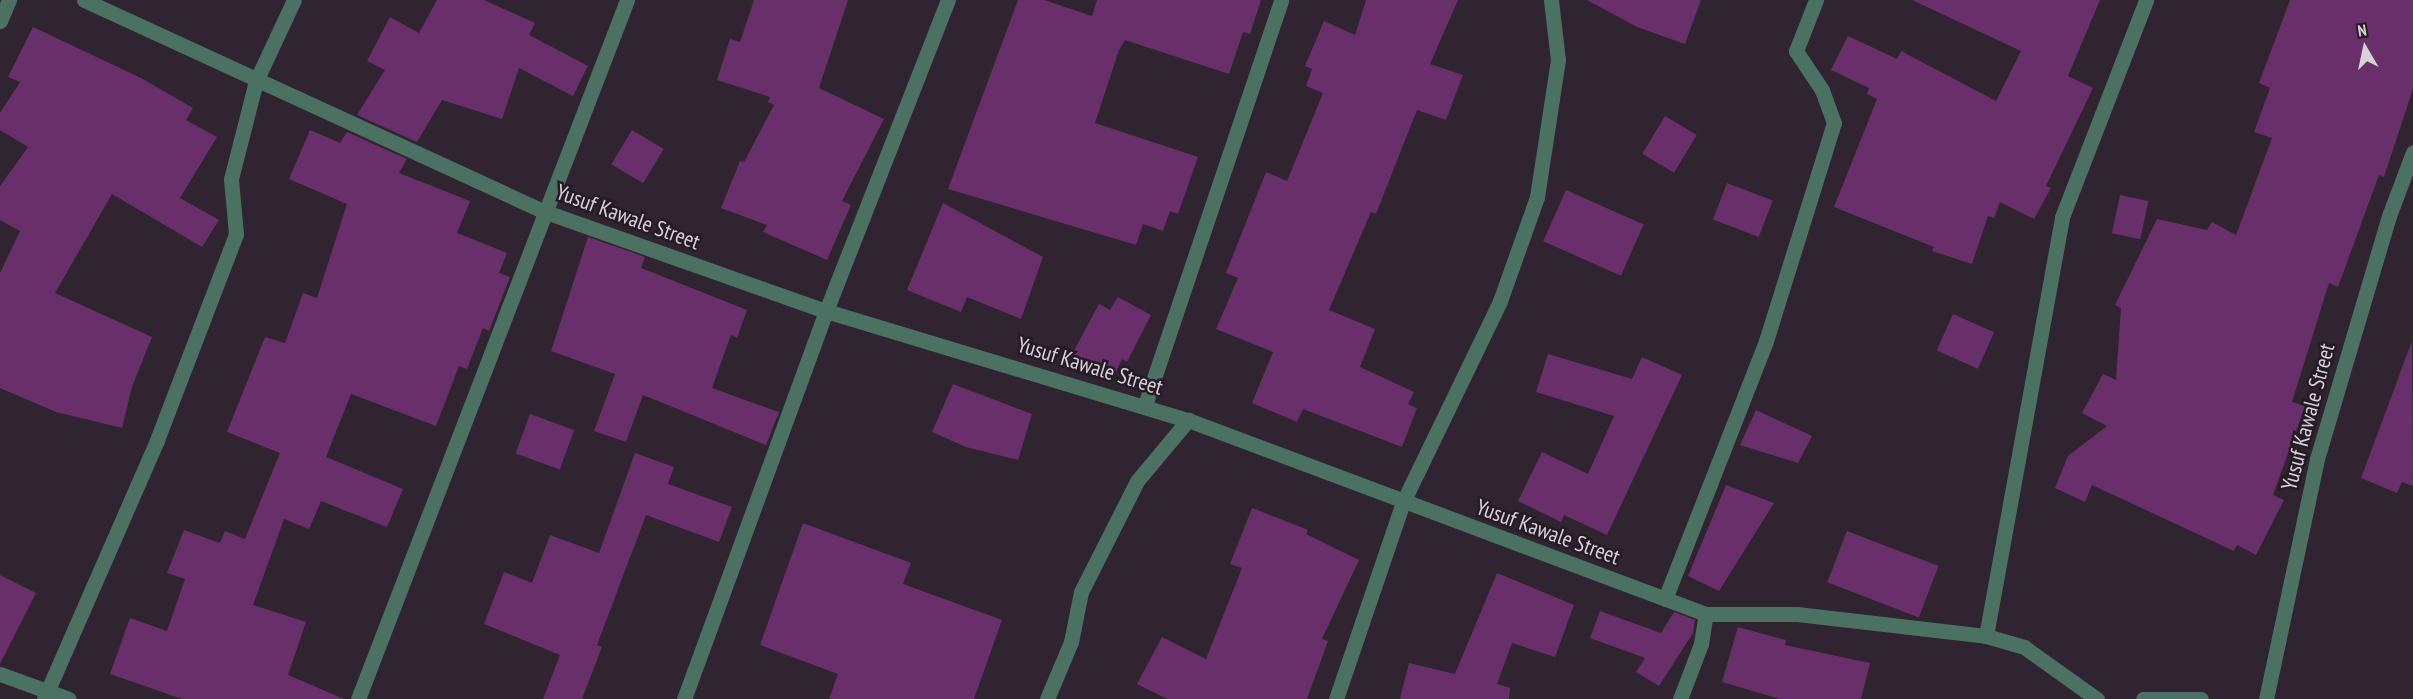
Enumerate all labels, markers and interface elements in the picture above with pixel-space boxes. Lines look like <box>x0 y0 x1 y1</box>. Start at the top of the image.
north arrow <box>2335 18 2395 78</box>
text: N <box>2356 20 2368 41</box>
street label: Yusuf Kawale Street <box>553 179 703 255</box>
street label: Yusuf Kawale Street <box>1014 331 1166 401</box>
street label: Yusuf Kawale Street <box>2276 341 2340 493</box>
street label: Yusuf Kawale Street <box>1473 494 1623 570</box>

